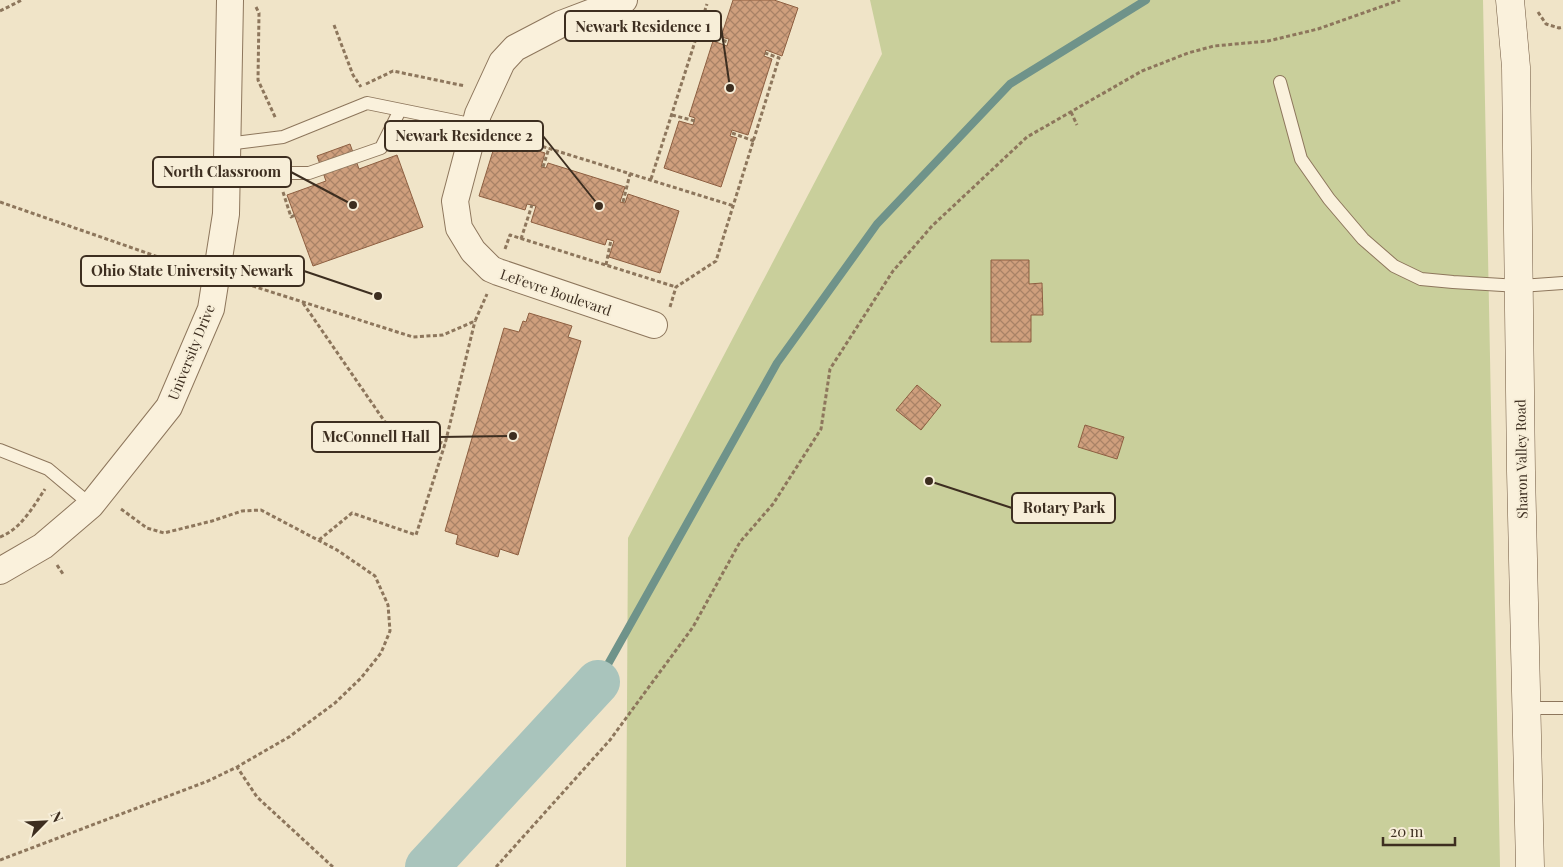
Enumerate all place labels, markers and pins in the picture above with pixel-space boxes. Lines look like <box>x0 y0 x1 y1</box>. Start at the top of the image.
callout: Newark Residence 1 <box>565 11 721 41</box>
callout: Newark Residence 2 <box>385 121 543 151</box>
callout: North Classroom <box>153 157 291 187</box>
callout: Ohio State University Newark <box>81 256 304 286</box>
callout: McConnell Hall <box>312 422 440 452</box>
callout: Rotary Park <box>1012 493 1115 523</box>

